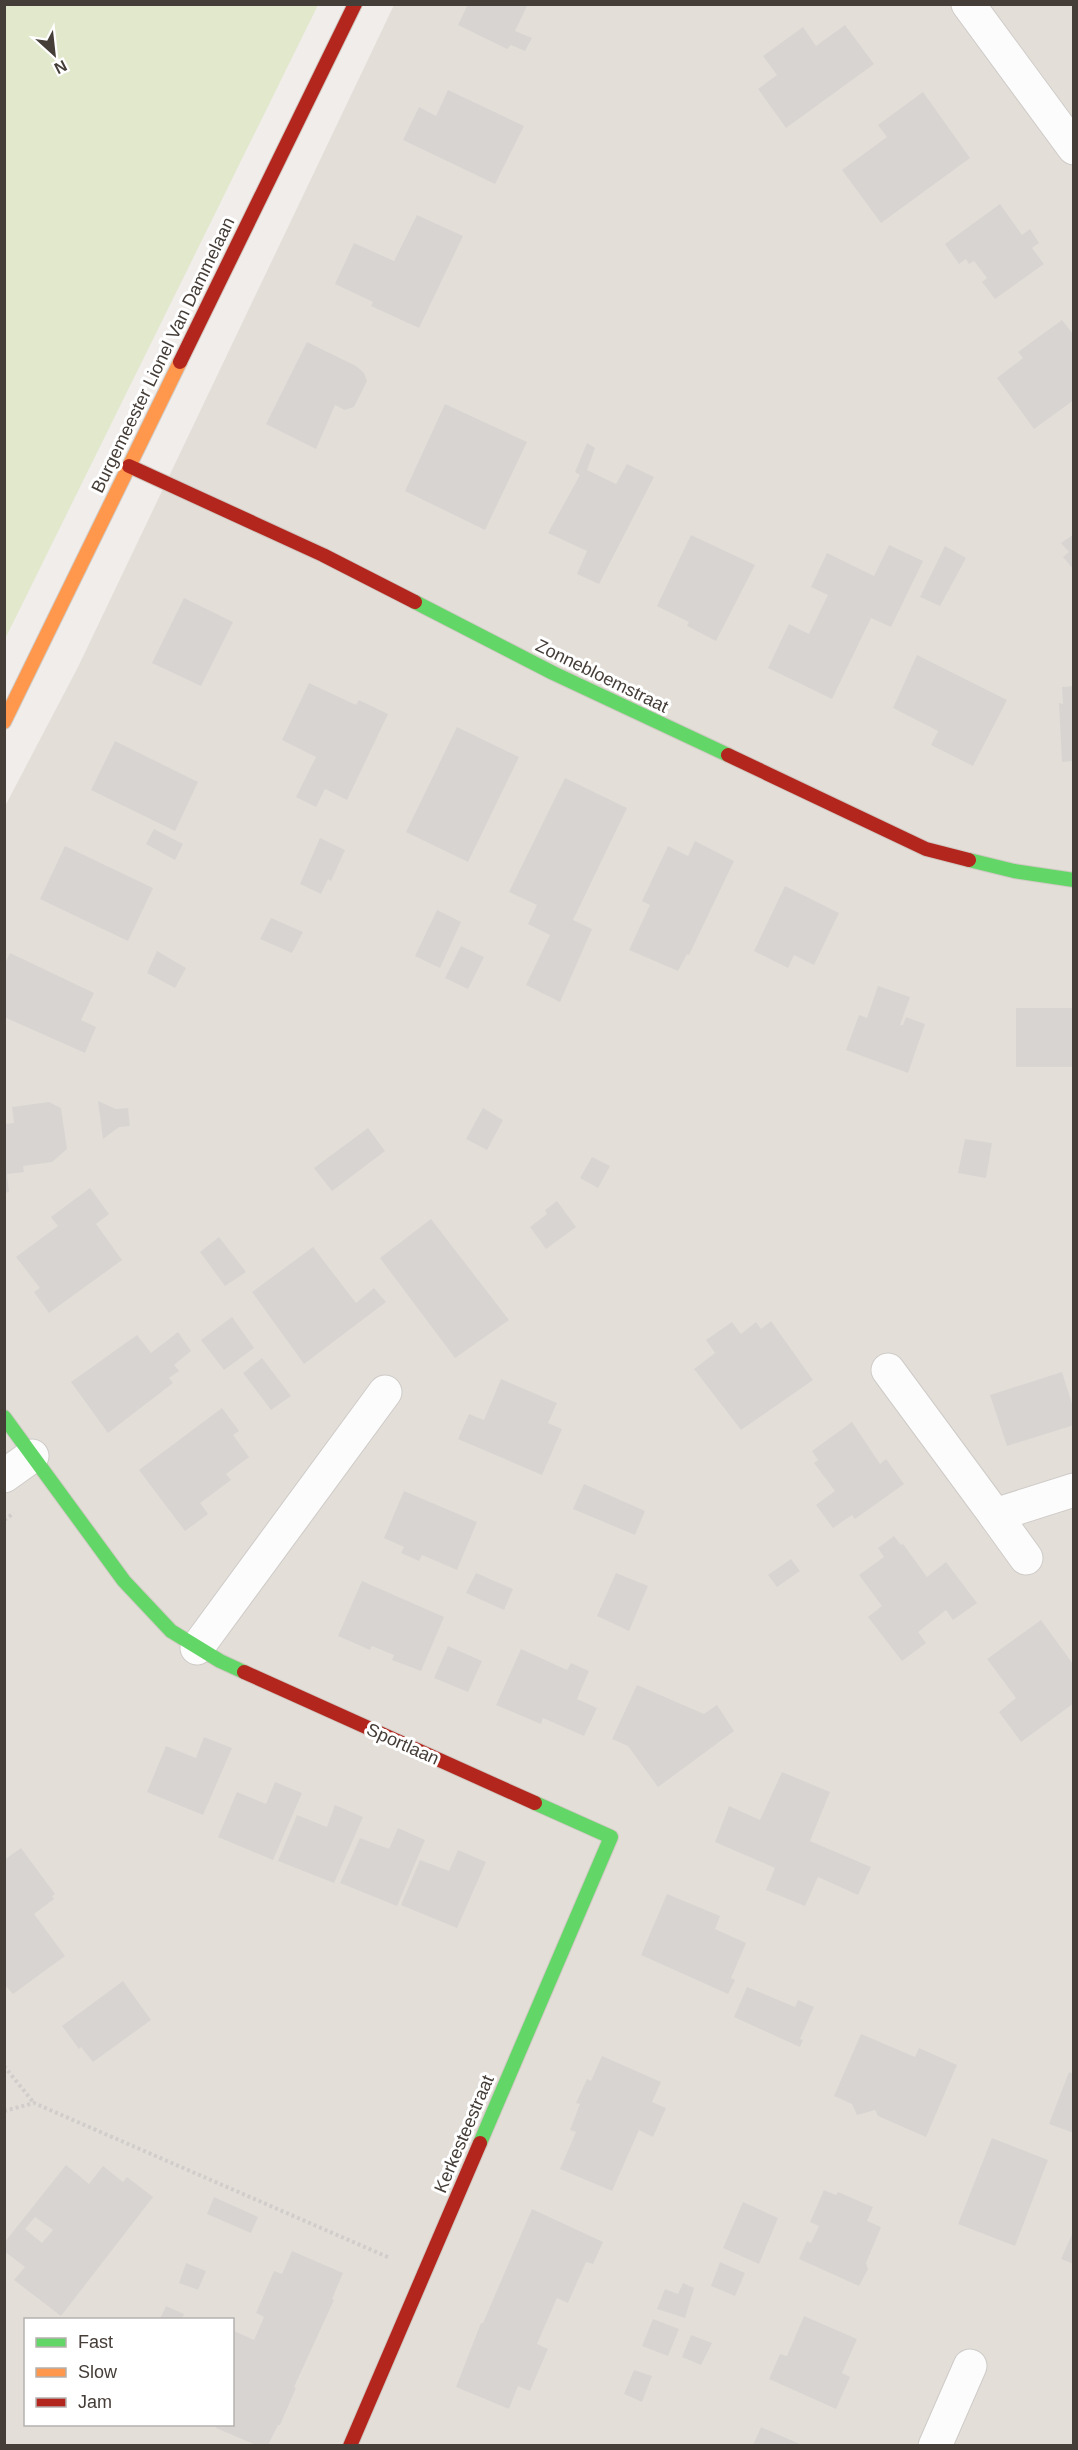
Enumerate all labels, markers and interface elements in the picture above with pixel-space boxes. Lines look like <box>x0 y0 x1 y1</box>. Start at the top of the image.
north arrow <box>24 24 84 84</box>
text: N <box>52 57 70 77</box>
street label: Burgemeester Lionel Van Dammelaan <box>87 214 239 496</box>
street label: Zonnebloemstraat <box>532 635 672 717</box>
street label: Sportlaan <box>364 1719 442 1769</box>
street label: Kerkesteestraat <box>430 2072 498 2196</box>
legend <box>24 2318 234 2426</box>
text: Fast <box>78 2332 113 2352</box>
text: Slow <box>78 2362 118 2382</box>
text: Jam <box>78 2392 112 2412</box>

